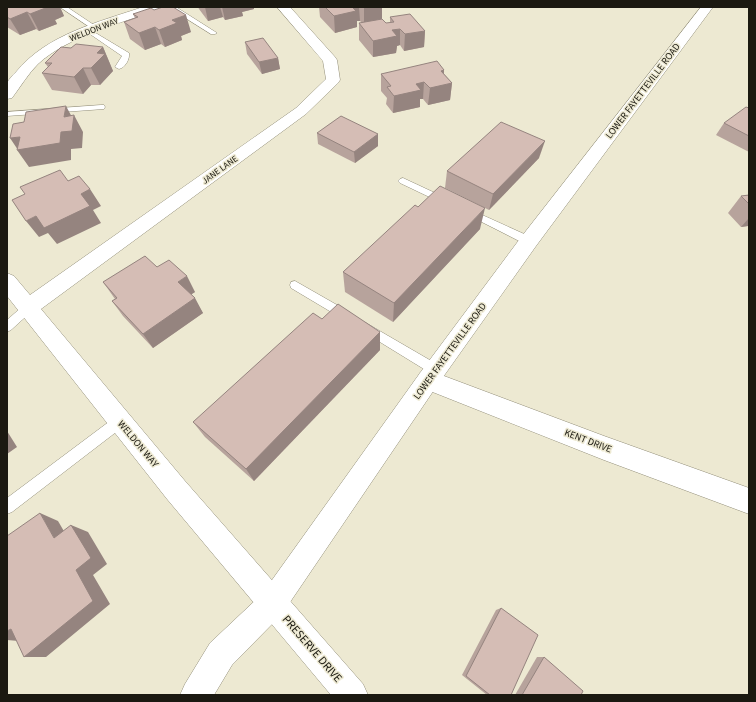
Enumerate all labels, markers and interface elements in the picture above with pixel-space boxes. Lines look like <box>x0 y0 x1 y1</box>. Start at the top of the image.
street label: WELDON WAY <box>68 14 121 45</box>
street label: LOWER FAYETTEVILLE ROAD <box>602 40 684 142</box>
street label: JANE LANE <box>199 152 241 187</box>
street label: LOWER FAYETTEVILLE ROAD <box>410 300 490 402</box>
street label: WELDON WAY <box>114 418 162 471</box>
street label: KENT DRIVE <box>562 426 614 456</box>
street label: PRESERVE DRIVE <box>278 612 346 686</box>

